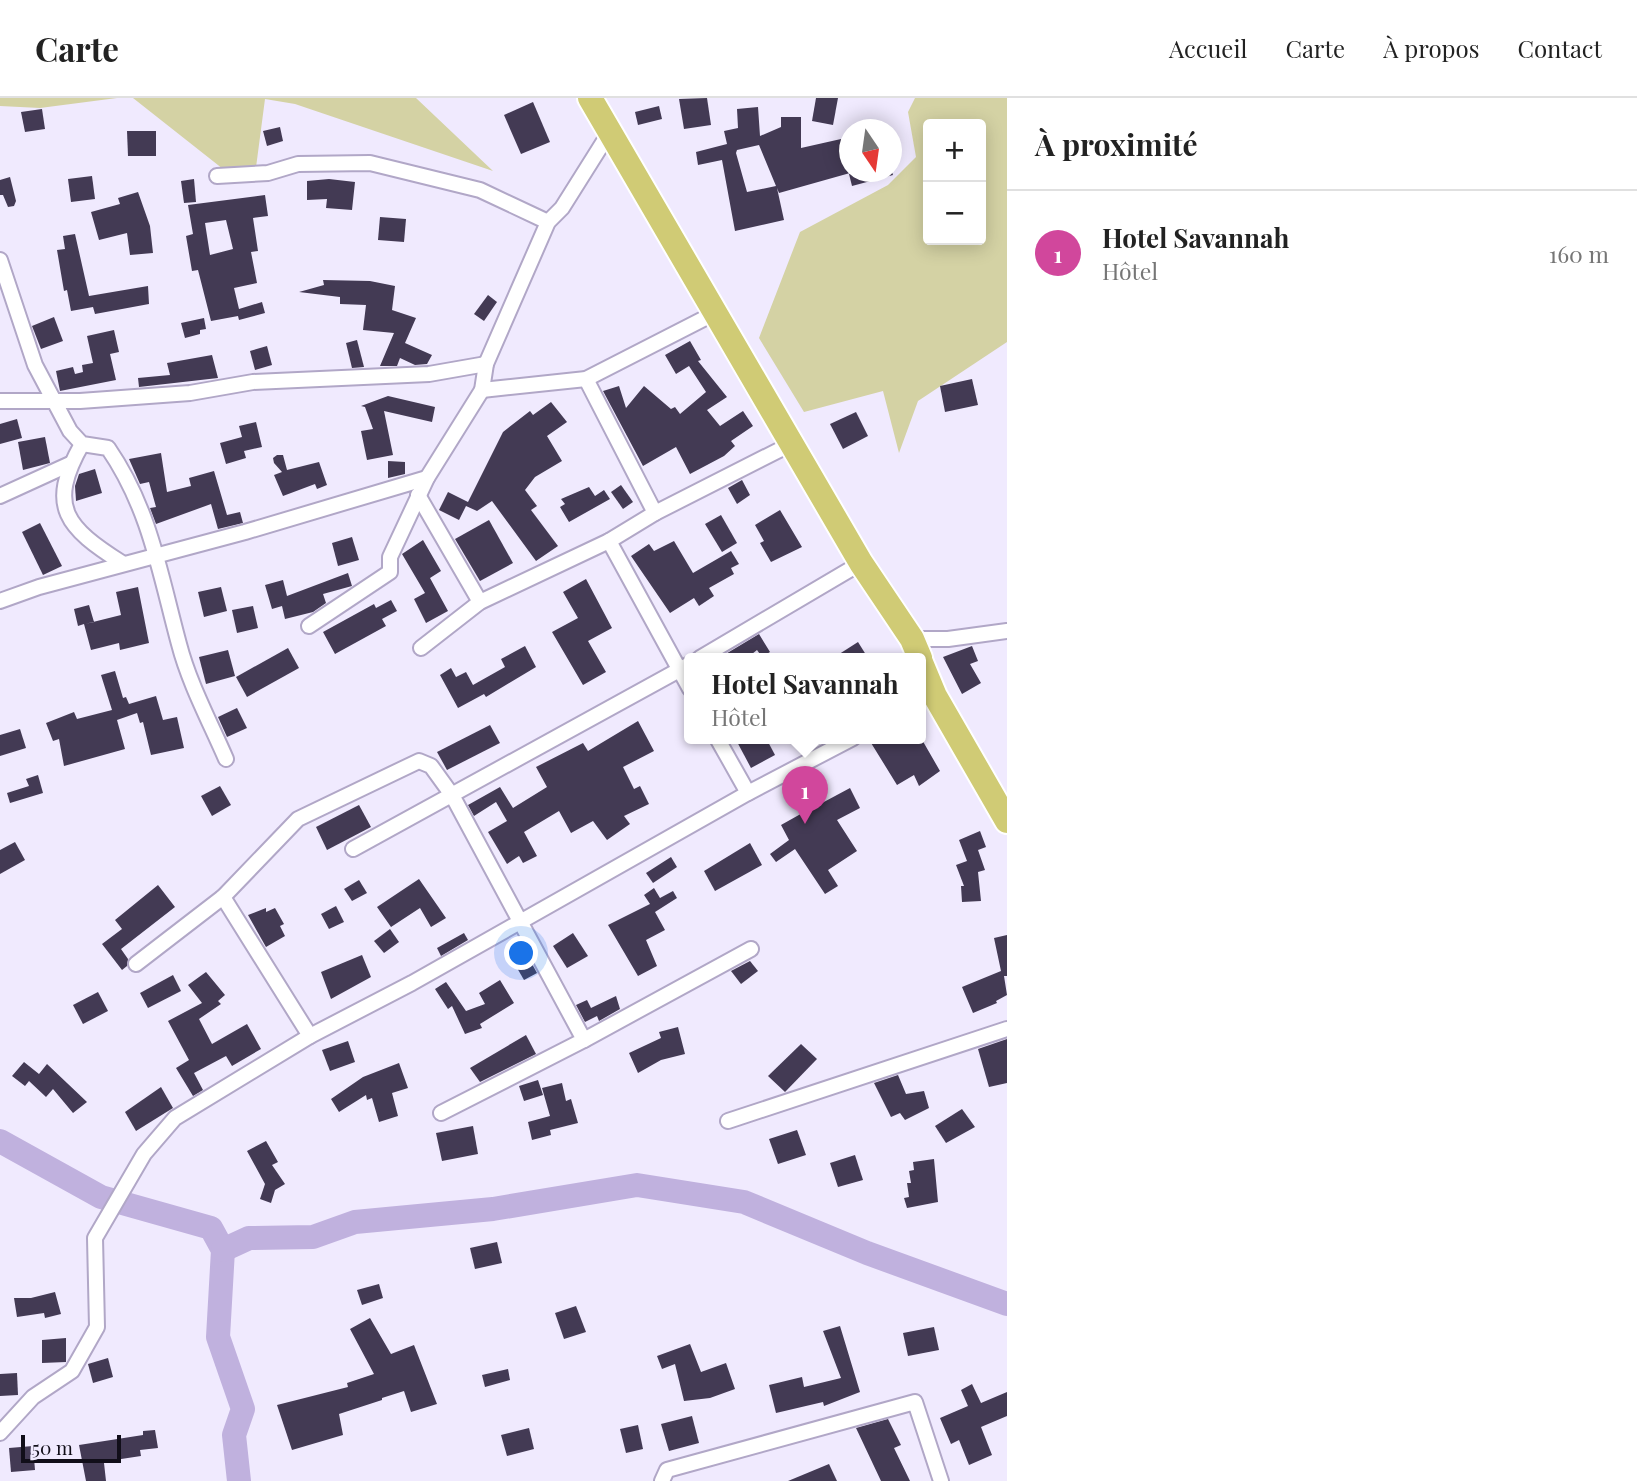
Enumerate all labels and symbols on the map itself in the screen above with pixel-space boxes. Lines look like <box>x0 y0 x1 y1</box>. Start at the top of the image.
north arrow <box>839 119 902 182</box>
pin: 1 <box>782 766 828 824</box>
your location <box>504 936 538 970</box>
scale bar <box>21 1432 121 1464</box>

